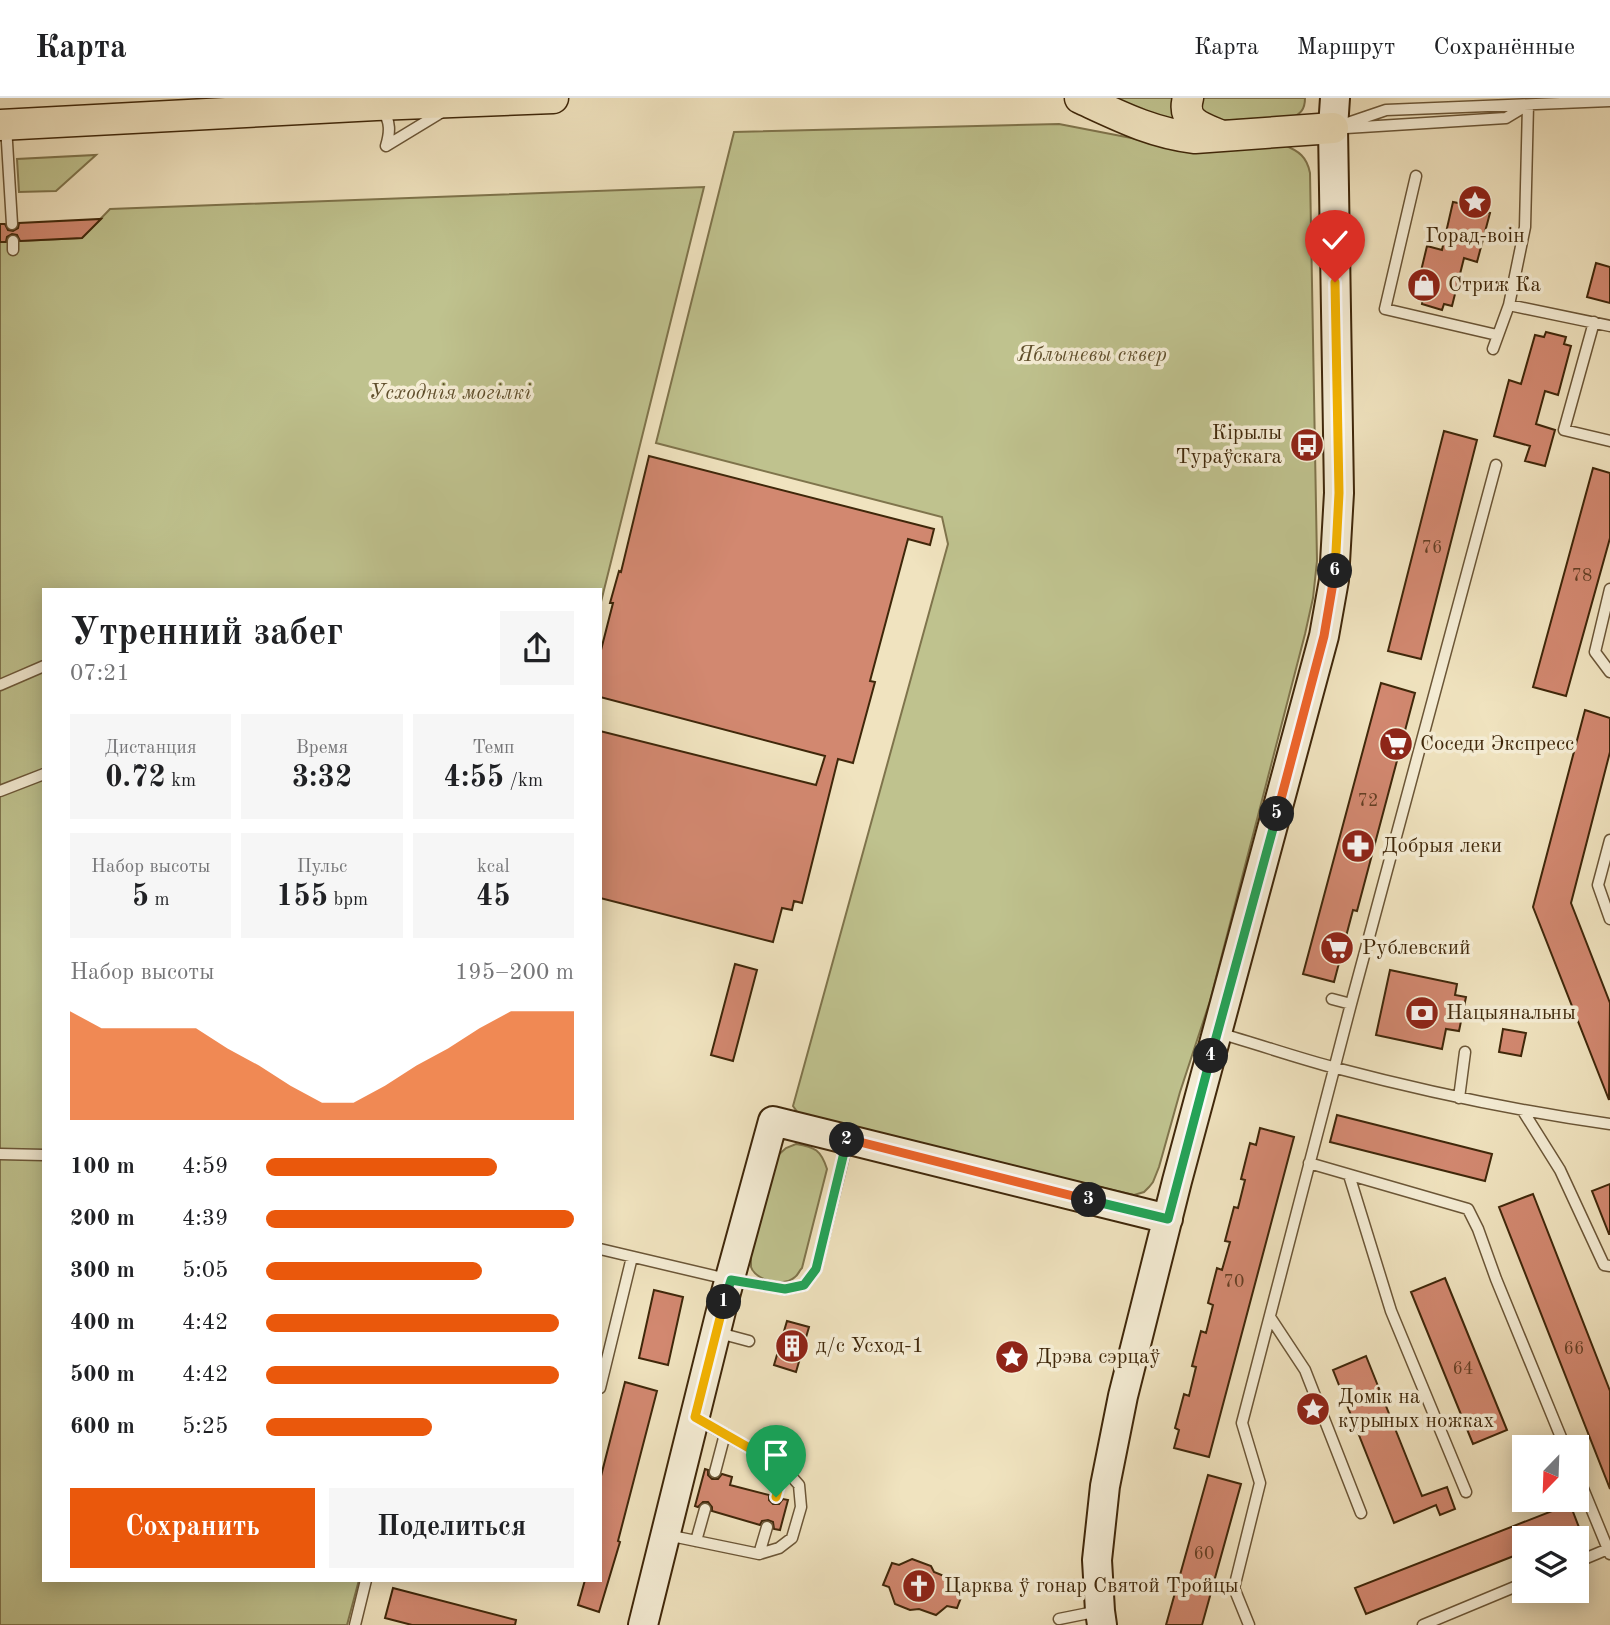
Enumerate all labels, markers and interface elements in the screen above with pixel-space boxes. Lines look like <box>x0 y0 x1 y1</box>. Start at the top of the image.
text: Карта <box>35 32 127 65</box>
text: Карта <box>1194 36 1259 60</box>
text: Маршрут <box>1297 36 1395 60</box>
text: Сохранённые <box>1433 36 1575 60</box>
place icon: Горад-воін <box>1456 183 1494 221</box>
pin <box>1305 210 1365 282</box>
icon: check <box>1316 221 1354 259</box>
place label: Горад-воін <box>1425 226 1525 247</box>
shop icon: Стриж Ка <box>1405 266 1443 304</box>
place label: Стриж Ка <box>1448 275 1541 296</box>
park label: Яблыневы сквер <box>1017 345 1167 366</box>
park label: Усходнія могілкі <box>369 383 531 404</box>
place label: Кірылы Тураўскага <box>1176 423 1282 468</box>
bus stop icon: Кірылы Тураўскага <box>1288 426 1326 464</box>
house number: 76 <box>1422 539 1442 557</box>
pin: 6 <box>1318 554 1352 588</box>
text: 6 <box>1329 561 1340 580</box>
house number: 78 <box>1572 567 1592 585</box>
button: share <box>500 611 574 685</box>
text: Утренний забег <box>70 615 343 653</box>
text: 07:21 <box>70 662 130 685</box>
supermarket icon: Соседи Экспресс <box>1377 725 1415 763</box>
place label: Соседи Экспресс <box>1420 734 1574 755</box>
text: Дистанция <box>105 739 197 758</box>
text: Время <box>296 739 348 758</box>
text: Темп <box>472 739 515 758</box>
text: 0.72 <box>105 763 166 793</box>
text: 3:32 <box>292 763 352 793</box>
text: 4:55 <box>444 763 504 793</box>
text: km <box>166 772 196 791</box>
text: /km <box>504 772 543 791</box>
house number: 72 <box>1358 792 1378 810</box>
pin: 5 <box>1260 796 1294 832</box>
text: 5 <box>1271 804 1282 823</box>
pharmacy icon: Добрыя леки <box>1339 827 1377 865</box>
place label: Добрыя леки <box>1382 836 1502 857</box>
text: Набор высоты <box>91 858 210 877</box>
text: Пульс <box>297 858 347 877</box>
text: kcal <box>477 858 510 877</box>
text: 5 <box>132 882 149 912</box>
text: 155 <box>276 882 328 912</box>
text: 45 <box>476 882 511 912</box>
text: m <box>149 891 170 910</box>
text: bpm <box>328 891 368 910</box>
supermarket icon: Рублевский <box>1318 929 1356 967</box>
place label: Рублевский <box>1362 938 1470 959</box>
text: Набор высоты <box>70 961 214 984</box>
text: 195–200 m <box>455 961 574 984</box>
bank icon: Нацыянальны <box>1403 994 1441 1032</box>
place label: Нацыянальны <box>1446 1003 1576 1024</box>
pin: 4 <box>1194 1038 1228 1074</box>
text: 4 <box>1205 1046 1216 1065</box>
pin: 2 <box>830 1122 864 1158</box>
text: 2 <box>841 1130 852 1149</box>
text: 100 m <box>70 1155 135 1178</box>
text: 4:59 <box>182 1155 228 1178</box>
pin: 3 <box>1072 1182 1106 1218</box>
text: 3 <box>1083 1190 1094 1209</box>
text: 200 m <box>70 1207 135 1230</box>
text: 4:39 <box>182 1207 228 1230</box>
text: 300 m <box>70 1259 135 1282</box>
text: 5:05 <box>182 1259 228 1282</box>
house number: 70 <box>1224 1273 1244 1291</box>
pin: 1 <box>706 1284 742 1320</box>
text: 1 <box>718 1292 729 1311</box>
text: 400 m <box>70 1311 135 1334</box>
text: 4:42 <box>182 1311 228 1334</box>
building icon: д/с Усход-1 <box>773 1327 811 1365</box>
place label: д/с Усход-1 <box>816 1336 924 1357</box>
place icon: Дрэва сэрцаў <box>993 1338 1031 1376</box>
house number: 66 <box>1564 1340 1584 1358</box>
place label: Дрэва сэрцаў <box>1036 1347 1161 1368</box>
house number: 64 <box>1453 1360 1473 1378</box>
text: 500 m <box>70 1363 135 1386</box>
text: 4:42 <box>182 1363 228 1386</box>
place label: Домік на курыных ножках <box>1338 1387 1494 1432</box>
place icon: Домік на курыных ножках <box>1294 1390 1332 1428</box>
text: 600 m <box>70 1415 135 1438</box>
text: 5:25 <box>182 1415 228 1438</box>
pin <box>746 1425 806 1497</box>
north arrow <box>1512 1435 1589 1512</box>
map controls <box>1512 1435 1589 1603</box>
icon: arrive <box>757 1436 795 1474</box>
button: Сохранить <box>70 1488 315 1568</box>
button: Поделиться <box>329 1488 574 1568</box>
button: layers <box>1512 1526 1589 1603</box>
house number: 60 <box>1194 1545 1214 1563</box>
church icon: Царква ў гонар Святой Тройцы <box>900 1567 938 1605</box>
place label: Царква ў гонар Святой Тройцы <box>944 1576 1239 1597</box>

